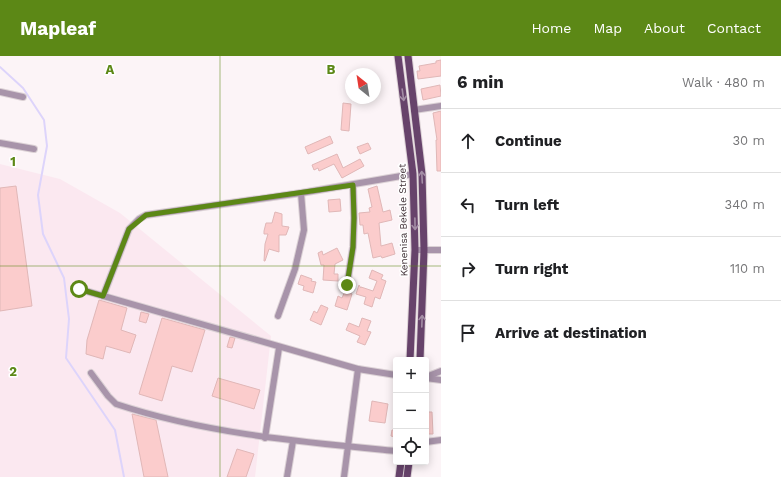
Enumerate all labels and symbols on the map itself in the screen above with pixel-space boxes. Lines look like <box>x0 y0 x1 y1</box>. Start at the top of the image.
text: A <box>106 62 115 77</box>
text: B <box>327 62 336 77</box>
north arrow <box>345 68 381 104</box>
one-way arrow <box>399 88 407 101</box>
text: 1 <box>10 154 16 169</box>
street label: Kenenisa Bekele Street <box>397 163 409 276</box>
one-way arrow <box>418 171 426 184</box>
one-way arrow <box>411 217 418 230</box>
route end <box>338 276 356 294</box>
route start <box>70 280 88 298</box>
one-way arrow <box>418 315 426 328</box>
text: 2 <box>9 364 17 379</box>

